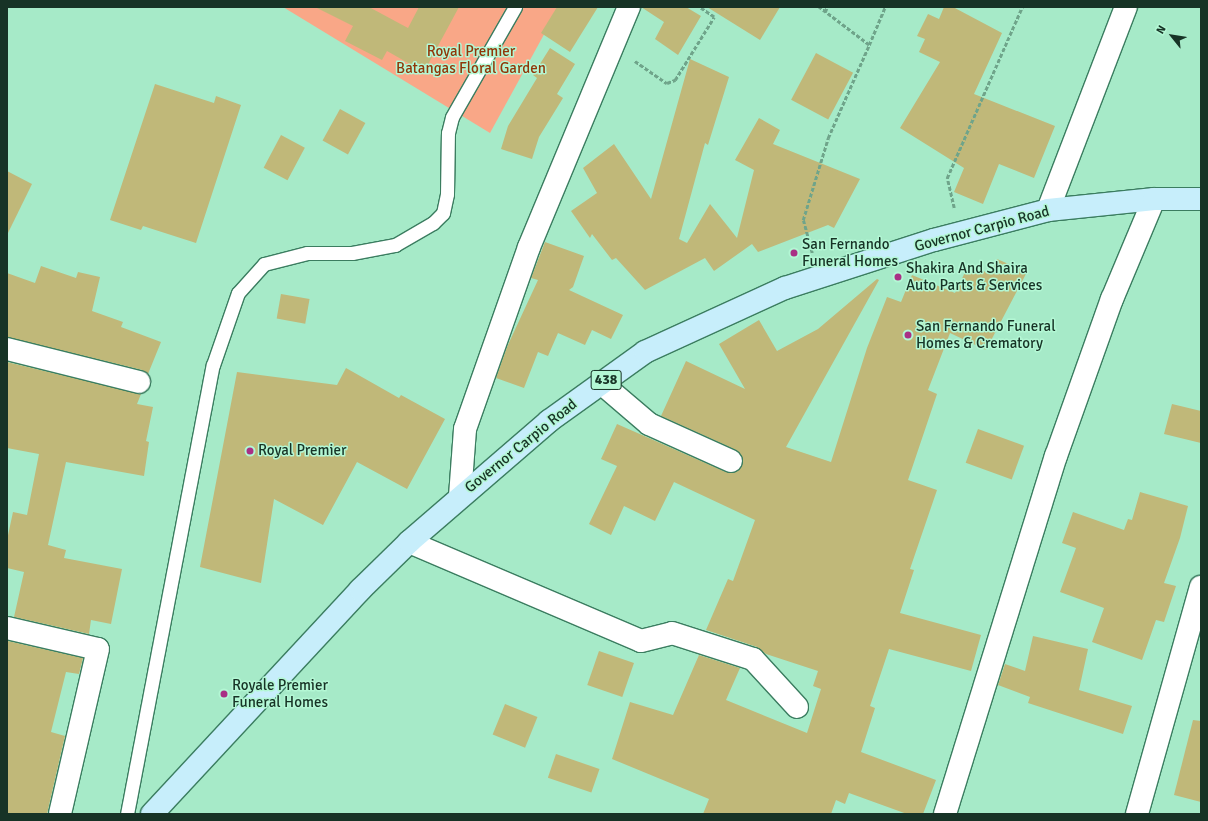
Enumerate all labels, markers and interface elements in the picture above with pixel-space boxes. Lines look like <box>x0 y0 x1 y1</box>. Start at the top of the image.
north arrow <box>1152 16 1192 56</box>
text: N <box>1154 23 1169 36</box>
park label: Royal Premier Batangas Floral Garden <box>396 42 546 77</box>
street label: Governor Carpio Road <box>913 202 1051 256</box>
place label: San Fernando Funeral Homes <box>802 235 898 270</box>
marker: San Fernando Funeral Homes <box>789 248 799 258</box>
place label: Shakira And Shaira Auto Parts & Services <box>906 259 1042 294</box>
marker: Shakira And Shaira Auto Parts & Services <box>893 272 903 282</box>
place label: San Fernando Funeral Homes & Crematory <box>916 317 1056 352</box>
marker: San Fernando Funeral Homes & Crematory <box>903 330 913 340</box>
road number: 438 <box>590 368 622 392</box>
street label: Governor Carpio Road <box>461 395 581 497</box>
place label: Royal Premier <box>258 442 347 460</box>
marker: Royal Premier <box>245 446 255 456</box>
place label: Royale Premier Funeral Homes <box>232 676 328 711</box>
marker: Royale Premier Funeral Homes <box>219 689 229 699</box>

